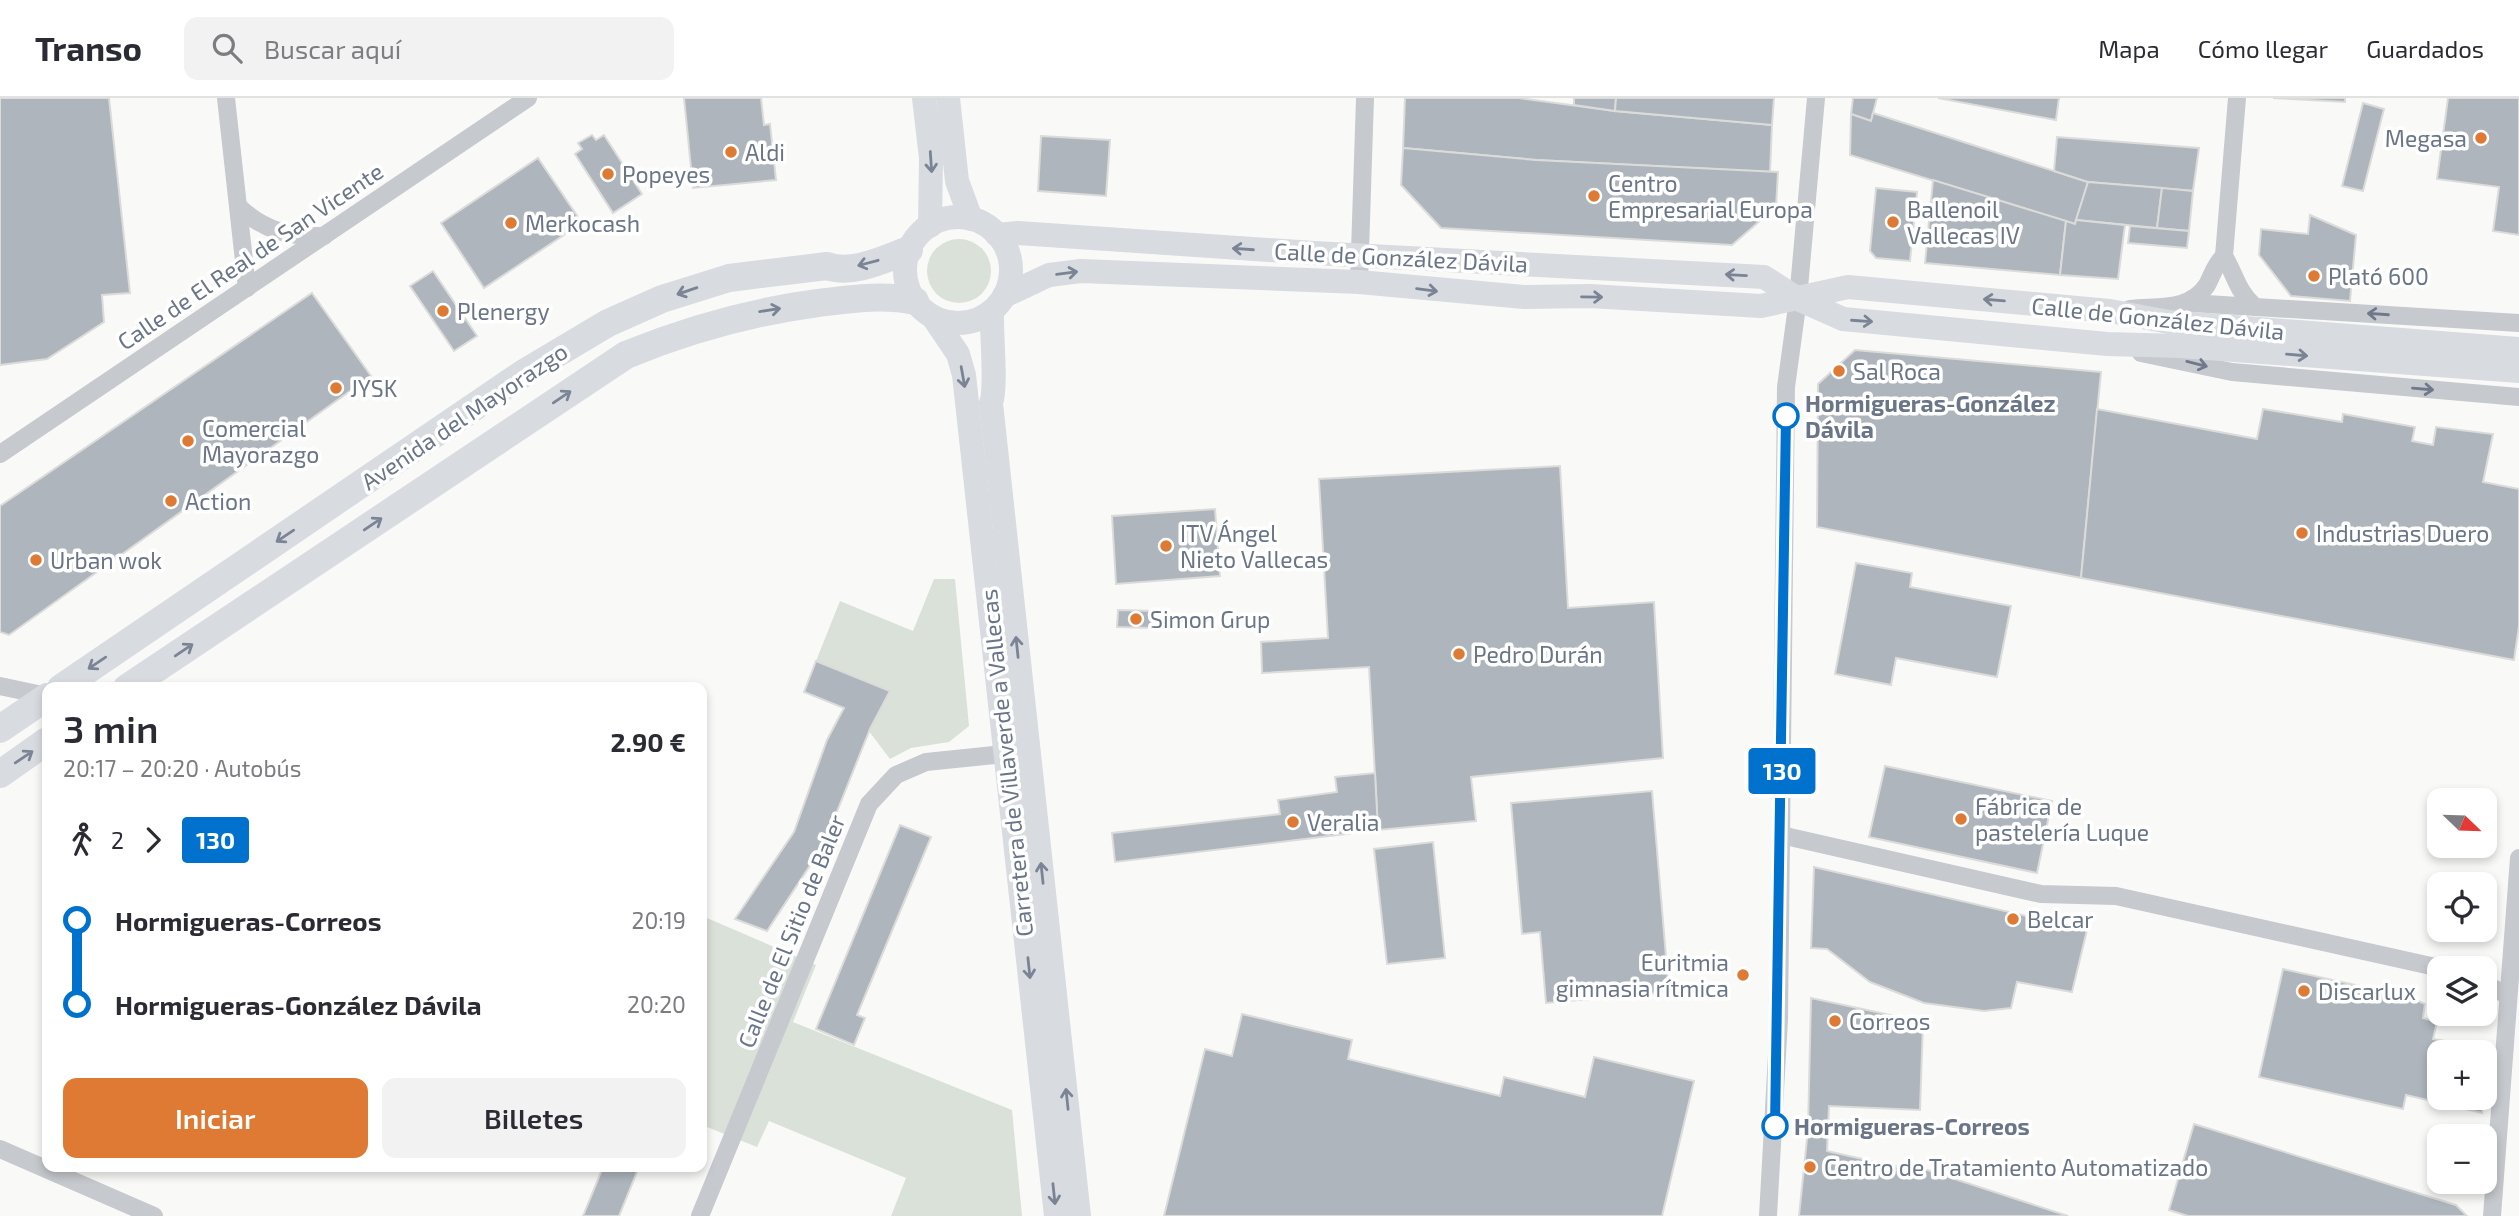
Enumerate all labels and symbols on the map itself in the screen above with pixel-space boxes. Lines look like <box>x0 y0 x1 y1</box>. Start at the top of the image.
place label: Megasa <box>2385 124 2467 152</box>
marker: Megasa <box>2473 130 2489 146</box>
place label: Aldi <box>745 138 785 166</box>
marker: Aldi <box>723 144 739 160</box>
one-way arrow <box>925 150 938 173</box>
street label: Calle de El Real de San Vicente <box>112 157 388 355</box>
place label: Popeyes <box>622 160 710 188</box>
marker: Popeyes <box>600 166 616 182</box>
place label: Centro Empresarial Europa <box>1608 169 1813 223</box>
marker: Centro Empresarial Europa <box>1586 188 1602 204</box>
place label: Ballenoil Vallecas IV <box>1907 195 2020 249</box>
place label: Merkocash <box>525 209 640 237</box>
marker: Ballenoil Vallecas IV <box>1885 214 1901 230</box>
marker: Merkocash <box>503 215 519 231</box>
street label: Calle de González Dávila <box>1273 236 1529 278</box>
one-way arrow <box>1232 242 1255 255</box>
one-way arrow <box>858 257 880 270</box>
place label: Plató 600 <box>2328 262 2429 290</box>
one-way arrow <box>1055 266 1078 279</box>
one-way arrow <box>1726 268 1748 281</box>
marker: Plató 600 <box>2306 268 2322 284</box>
one-way arrow <box>1415 284 1437 297</box>
one-way arrow <box>677 286 699 298</box>
one-way arrow <box>1581 290 1604 303</box>
street label: Calle de González Dávila <box>2030 291 2286 345</box>
one-way arrow <box>1983 293 2005 306</box>
place label: Plenergy <box>457 297 550 325</box>
marker: Plenergy <box>435 303 451 319</box>
one-way arrow <box>758 303 781 316</box>
one-way arrow <box>2367 307 2389 320</box>
one-way arrow <box>1850 315 1872 328</box>
street label: Avenida del Mayorazgo <box>356 337 572 495</box>
one-way arrow <box>2285 349 2308 362</box>
place label: Sal Roca <box>1853 357 1941 385</box>
one-way arrow <box>2185 358 2208 371</box>
marker: Sal Roca <box>1831 363 1847 379</box>
one-way arrow <box>957 365 970 388</box>
place label: JYSK <box>350 374 398 402</box>
marker: JYSK <box>328 380 344 396</box>
one-way arrow <box>2411 383 2434 396</box>
place label: Hormigueras-González Dávila <box>1805 389 2056 443</box>
one-way arrow <box>552 390 571 404</box>
marker: Hormigueras-González Dávila <box>1773 403 1799 429</box>
place label: Comercial Mayorazgo <box>202 414 319 468</box>
marker: Comercial Mayorazgo <box>180 433 196 449</box>
place label: Action <box>185 487 251 515</box>
marker: Action <box>163 493 179 509</box>
one-way arrow <box>363 516 382 531</box>
place label: ITV Ángel Nieto Vallecas <box>1180 519 1328 573</box>
place label: Industrias Duero <box>2316 519 2489 547</box>
marker: Industrias Duero <box>2294 525 2310 541</box>
one-way arrow <box>276 528 295 543</box>
marker: ITV Ángel Nieto Vallecas <box>1158 538 1174 554</box>
place label: Urban wok <box>50 546 162 574</box>
marker: Urban wok <box>28 552 44 568</box>
street label: Carretera de Villaverde a Vallecas <box>974 588 1038 938</box>
place label: Simon Grup <box>1150 605 1270 633</box>
marker: Simon Grup <box>1128 611 1144 627</box>
one-way arrow <box>1011 636 1024 659</box>
place label: Pedro Durán <box>1473 640 1603 668</box>
one-way arrow <box>174 643 193 657</box>
marker: Pedro Durán <box>1451 646 1467 662</box>
one-way arrow <box>88 656 107 671</box>
line badge: 130 <box>1742 748 1822 794</box>
one-way arrow <box>14 750 33 765</box>
north arrow <box>2427 788 2497 858</box>
place label: Fábrica de pastelería Luque <box>1975 792 2149 846</box>
place label: Veralia <box>1307 808 1380 836</box>
street label: Calle de El Sitio de Baler <box>731 810 851 1052</box>
marker: Fábrica de pastelería Luque <box>1953 811 1969 827</box>
marker: Veralia <box>1285 814 1301 830</box>
one-way arrow <box>1035 862 1048 885</box>
place label: Belcar <box>2027 905 2094 933</box>
marker: Belcar <box>2005 911 2021 927</box>
place label: Euritmia gimnasia rítmica <box>1556 948 1729 1002</box>
one-way arrow <box>1022 956 1035 979</box>
marker: Euritmia gimnasia rítmica <box>1735 967 1751 983</box>
place label: Discarlux <box>2318 977 2416 1005</box>
marker: Discarlux <box>2296 983 2312 999</box>
place label: Correos <box>1849 1007 1930 1035</box>
marker: Correos <box>1827 1013 1843 1029</box>
one-way arrow <box>1060 1089 1073 1111</box>
place label: Hormigueras-Correos <box>1794 1112 2030 1140</box>
marker: Hormigueras-Correos <box>1762 1113 1788 1139</box>
place label: Centro de Tratamiento Automatizado <box>1824 1153 2208 1181</box>
marker: Centro de Tratamiento Automatizado <box>1802 1159 1818 1175</box>
one-way arrow <box>1047 1183 1060 1205</box>

